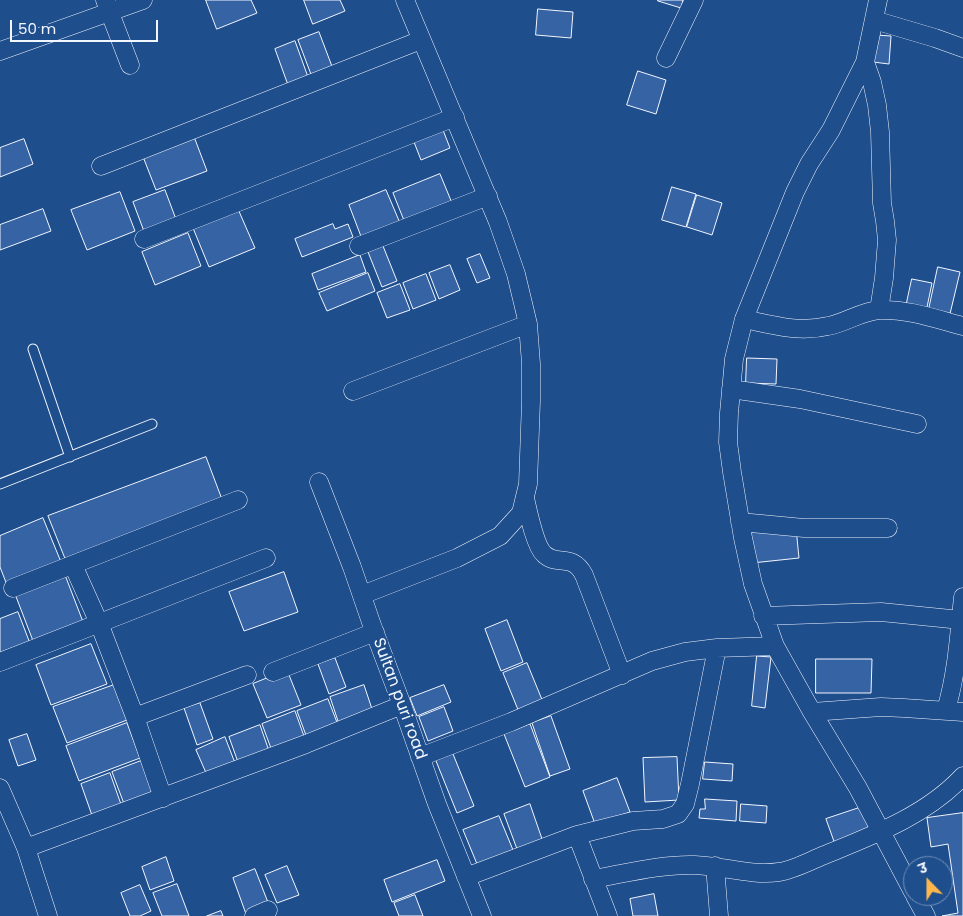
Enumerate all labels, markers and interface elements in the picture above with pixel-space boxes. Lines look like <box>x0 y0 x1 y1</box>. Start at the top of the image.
scale bar <box>12 10 160 42</box>
text: 50 m <box>18 18 56 39</box>
street label: Sultan puri road <box>368 636 430 762</box>
north arrow <box>903 856 953 906</box>
text: उ <box>915 857 930 879</box>

